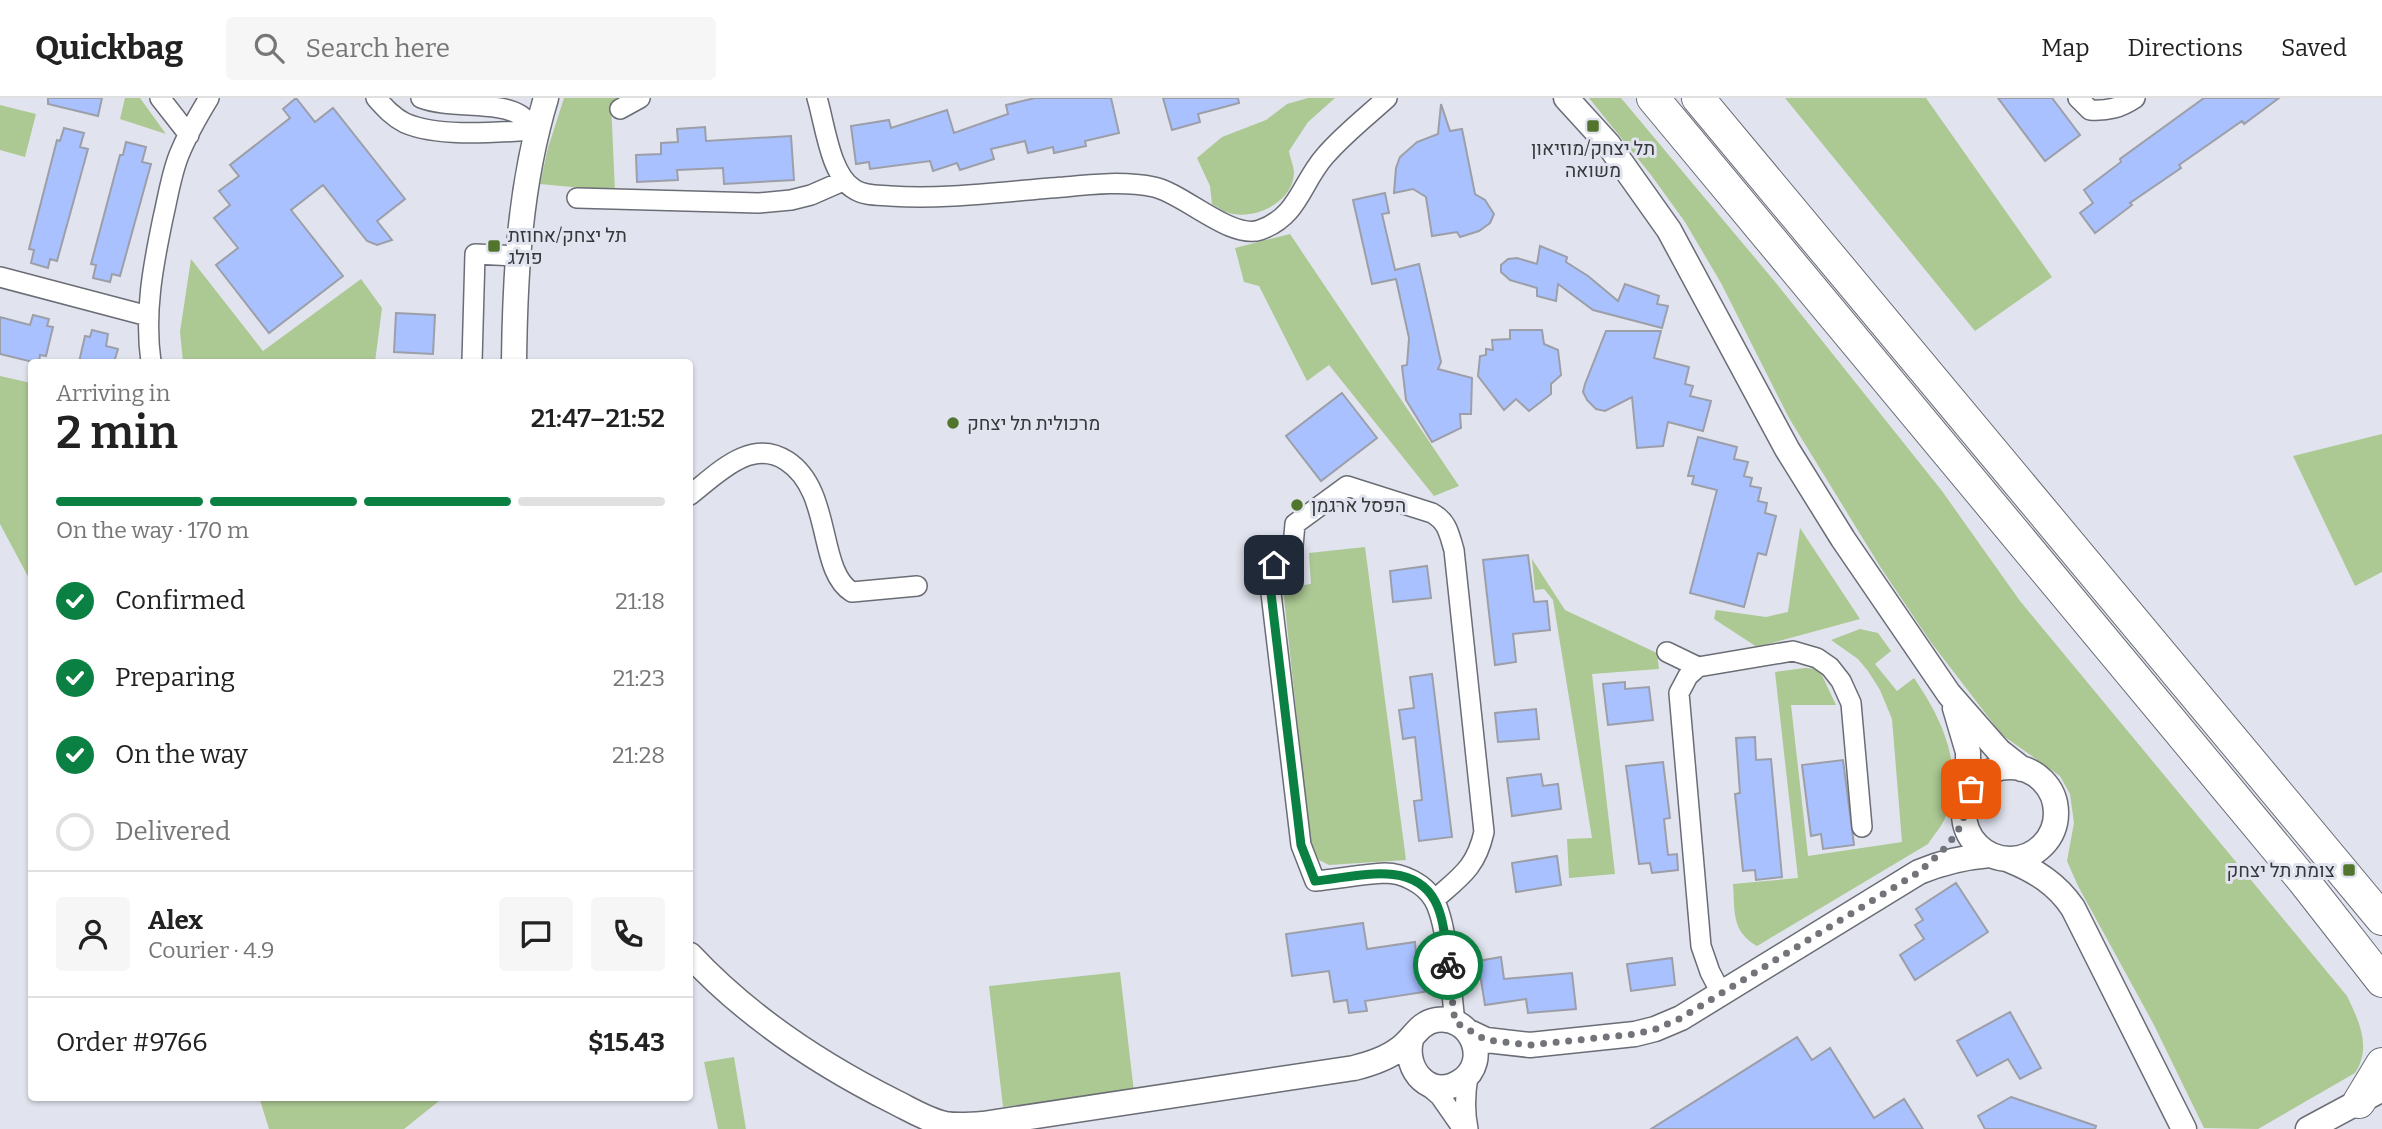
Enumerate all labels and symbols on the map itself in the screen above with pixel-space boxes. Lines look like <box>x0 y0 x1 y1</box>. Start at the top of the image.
marker: תל יצחק/מוזיאון משואה <box>1585 118 1601 134</box>
place label: תל יצחק/מוזיאון משואה <box>1531 137 1655 182</box>
place label: תל יצחק/אחוזת פולג <box>508 224 627 269</box>
marker: תל יצחק/אחוזת פולג <box>486 238 502 254</box>
place label: מרכולית תל יצחק <box>967 412 1100 435</box>
marker: מרכולית תל יצחק <box>945 415 961 431</box>
place label: הפסל ארגמן <box>1311 494 1406 517</box>
marker: הפסל ארגמן <box>1289 497 1305 513</box>
pin <box>1244 535 1304 595</box>
pin <box>1941 759 2001 819</box>
place label: צומת תל יצחק <box>2226 859 2335 882</box>
marker: צומת תל יצחק <box>2341 862 2357 878</box>
courier <box>1413 930 1483 1000</box>

